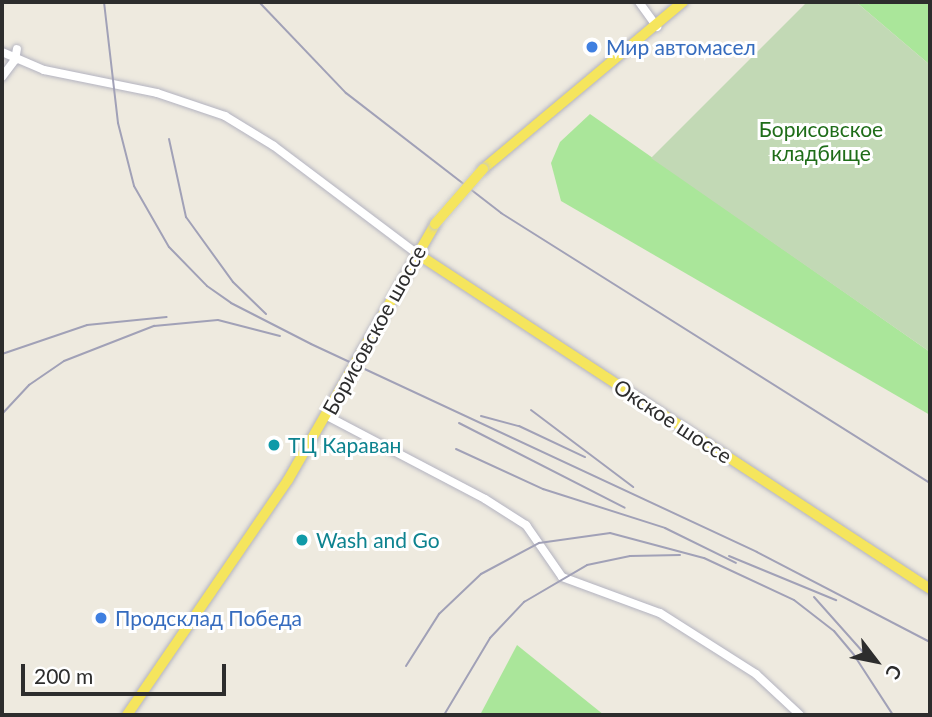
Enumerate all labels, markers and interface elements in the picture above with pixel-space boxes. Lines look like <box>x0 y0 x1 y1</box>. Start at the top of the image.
place label: Мир автомасел <box>606 34 756 60</box>
marker: Мир автомасел <box>584 39 600 55</box>
park label: Борисовское кладбище <box>759 116 883 166</box>
street label: Борисовское шоссе <box>317 241 431 419</box>
street label: Окское шоссе <box>609 373 737 469</box>
place label: ТЦ Караван <box>288 432 401 458</box>
marker: ТЦ Караван <box>266 437 282 453</box>
place label: Wash and Go <box>316 527 440 553</box>
marker: Wash and Go <box>294 532 310 548</box>
place label: Продсклад Победа <box>115 605 302 631</box>
marker: Продсклад Победа <box>93 610 109 626</box>
north arrow <box>841 626 911 696</box>
scale bar <box>24 650 229 694</box>
text: С <box>881 661 907 684</box>
text: 200 m <box>34 663 93 688</box>

